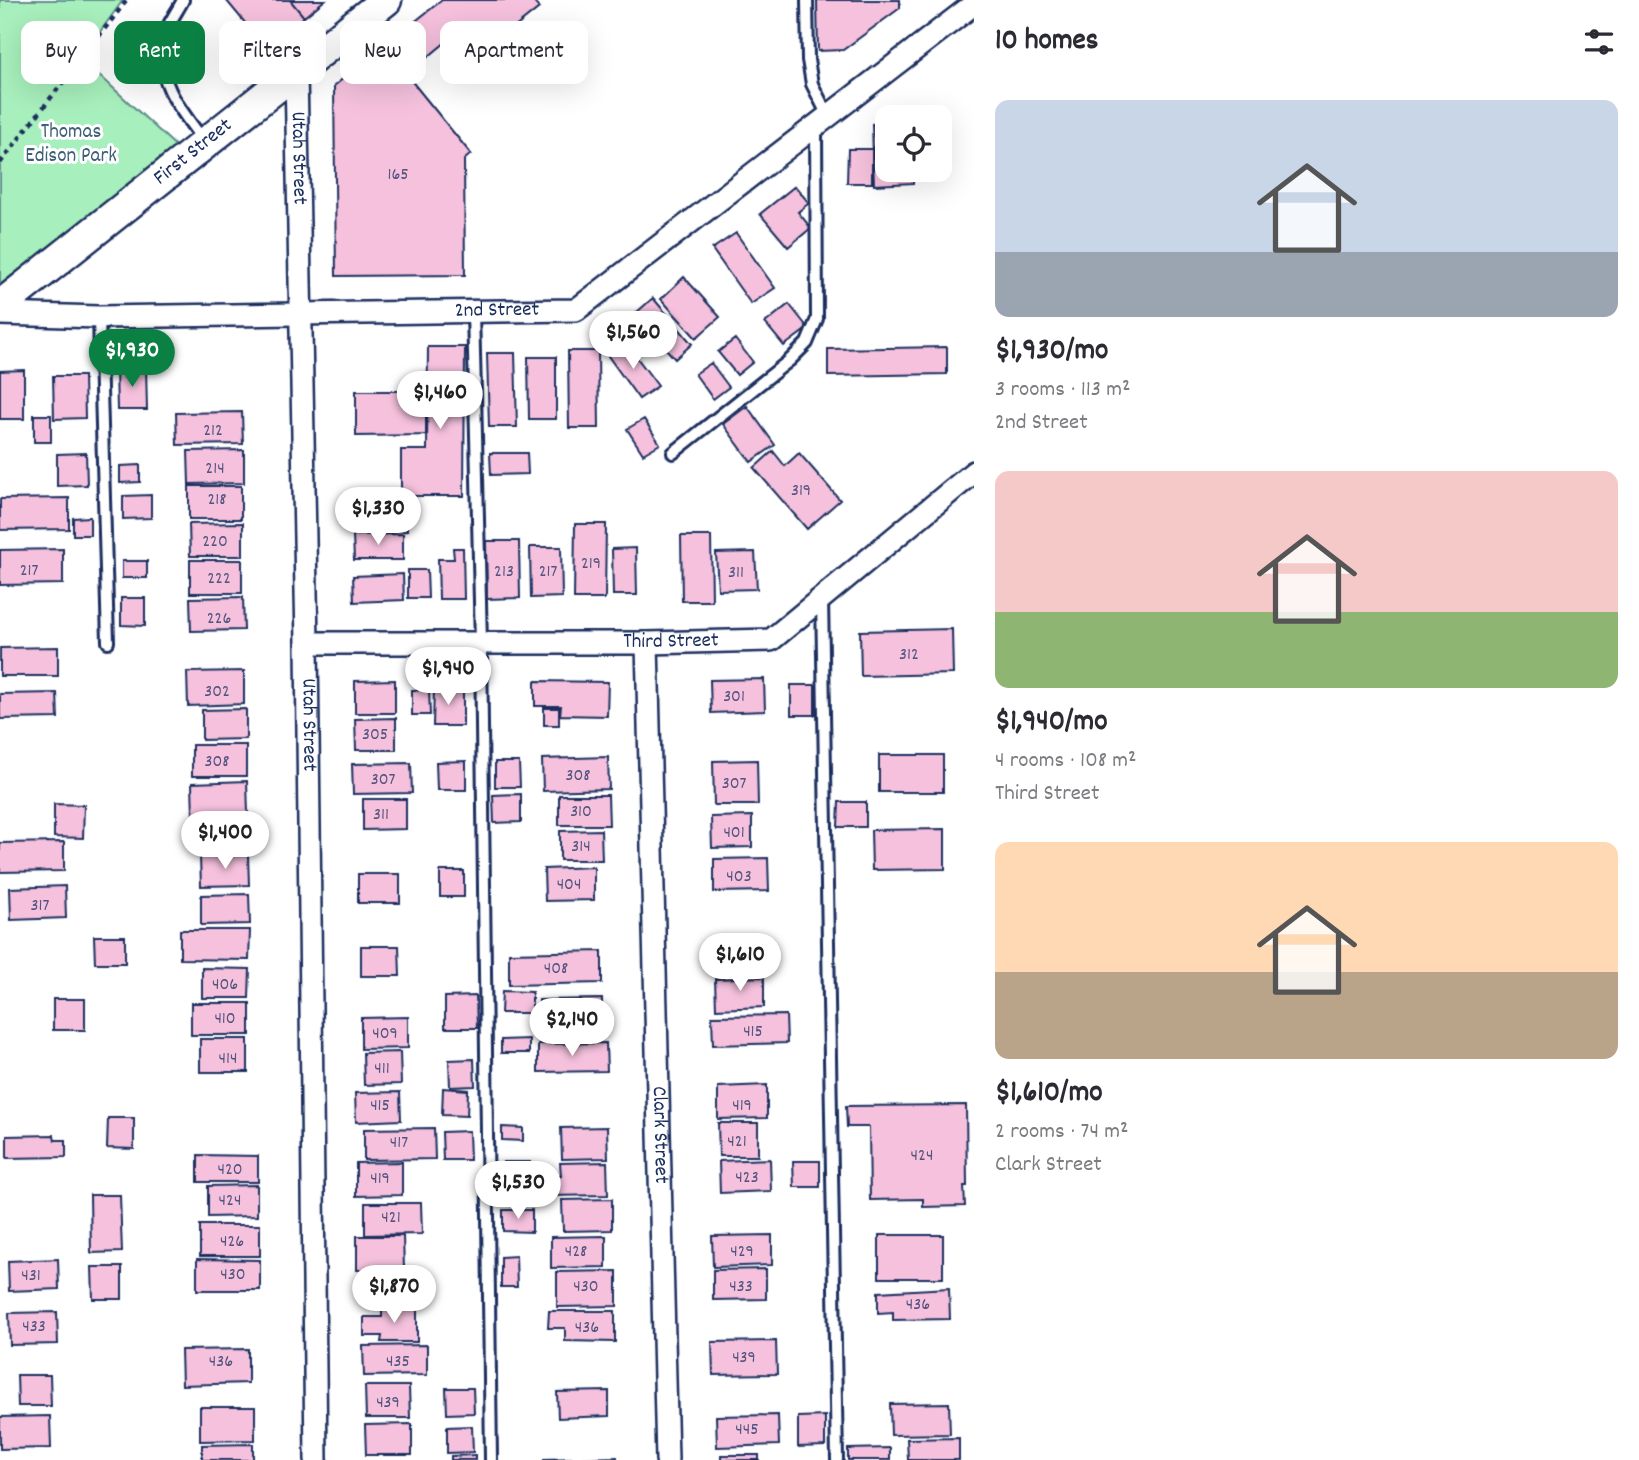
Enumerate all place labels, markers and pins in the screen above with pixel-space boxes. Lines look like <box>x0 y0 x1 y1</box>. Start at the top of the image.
pin: $1,560 <box>576 312 690 371</box>
pin: $1,930 <box>75 330 189 389</box>
pin: $1,460 <box>383 372 497 431</box>
pin: $1,330 <box>321 488 435 547</box>
pin: $1,940 <box>391 648 505 707</box>
pin: $1,400 <box>168 812 282 871</box>
pin: $1,610 <box>683 934 797 993</box>
pin: $2,140 <box>515 998 629 1058</box>
pin: $1,530 <box>461 1162 575 1221</box>
pin: $1,870 <box>337 1266 451 1325</box>

